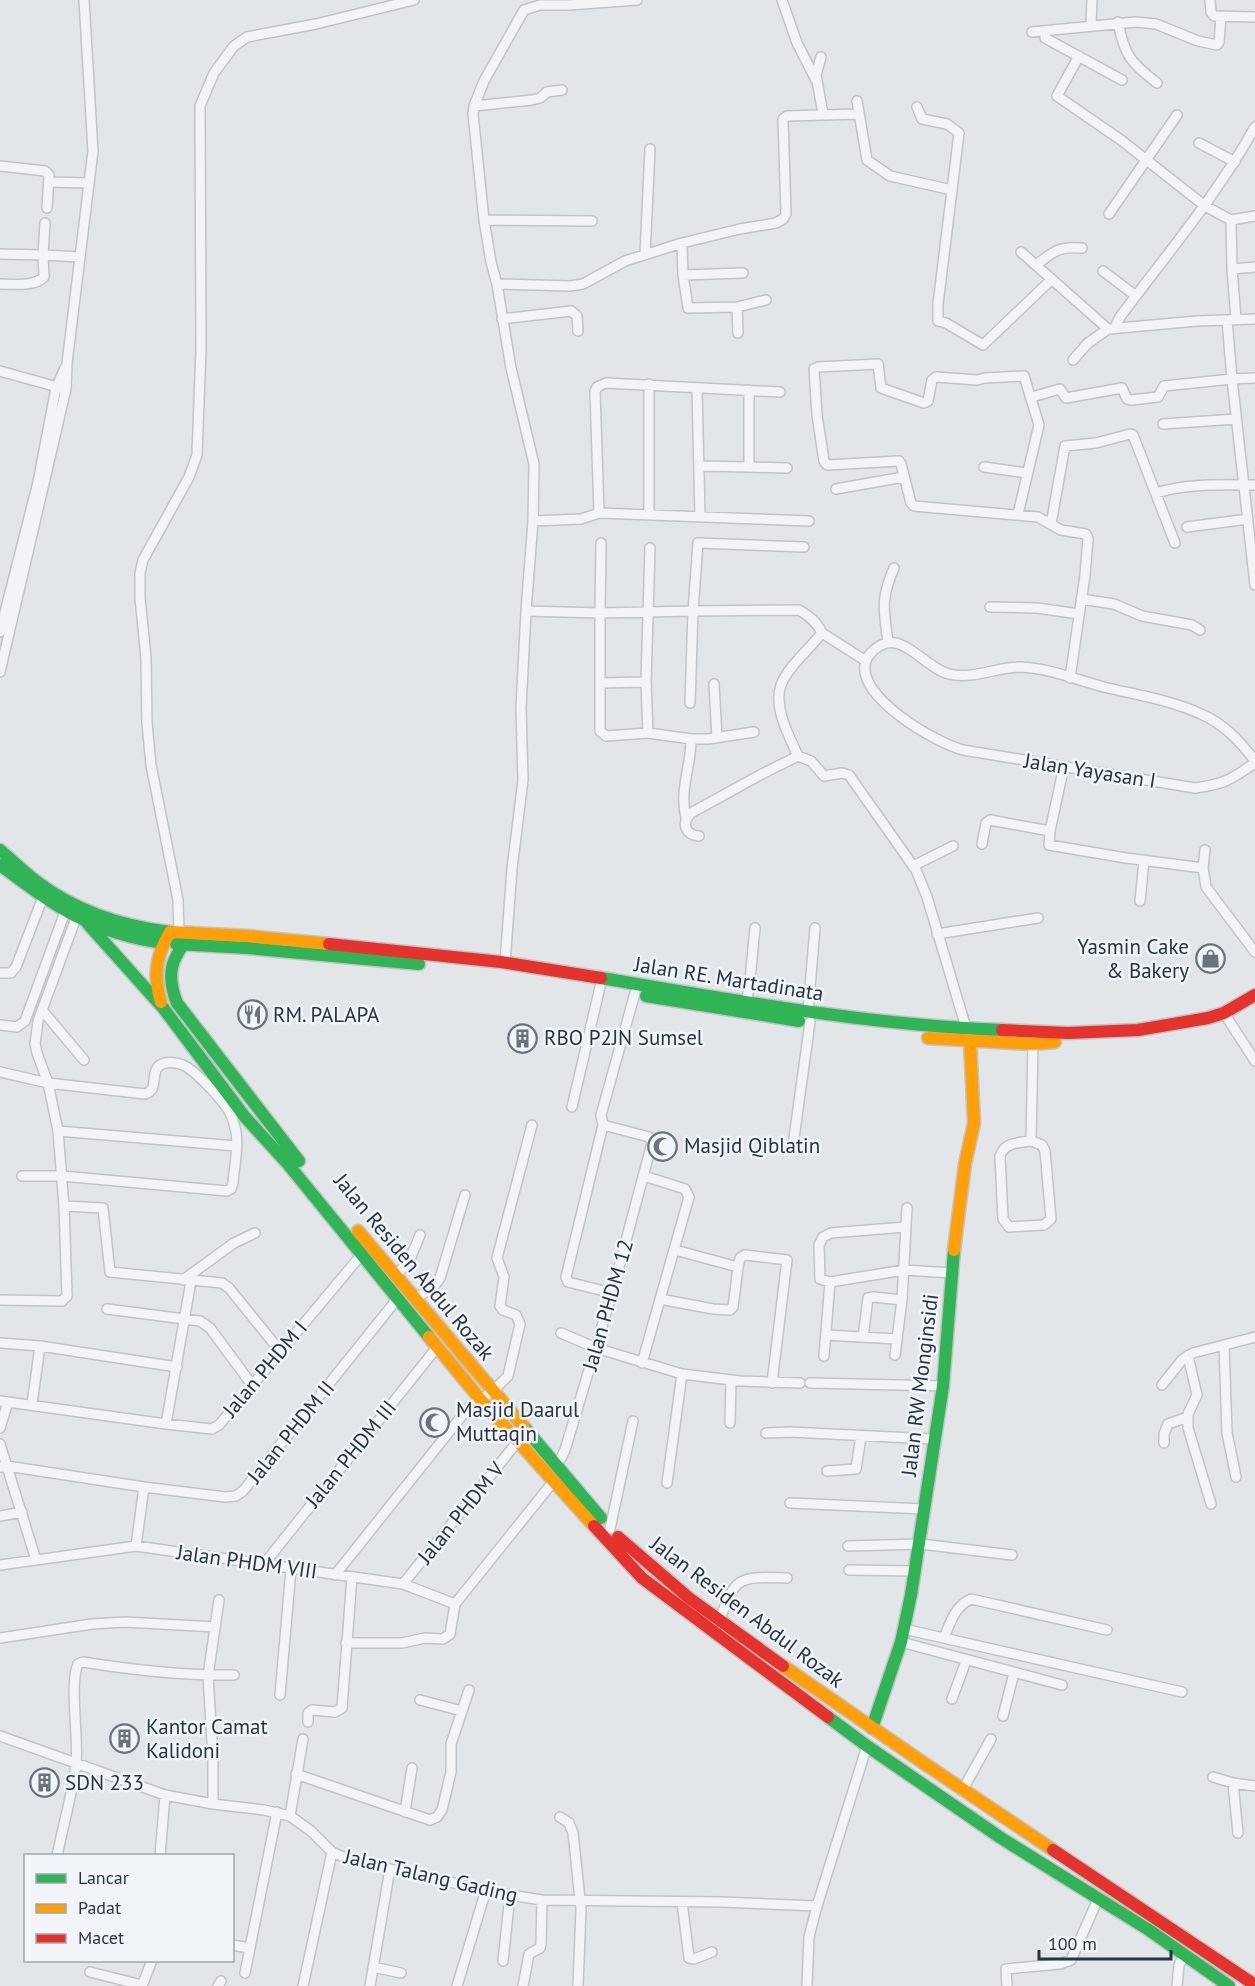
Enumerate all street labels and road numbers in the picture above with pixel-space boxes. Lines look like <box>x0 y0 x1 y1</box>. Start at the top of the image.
street label: Jalan Yayasan I <box>1021 747 1158 794</box>
street label: Jalan RE. Martadinata <box>632 950 826 1007</box>
street label: Jalan Residen Abdul Rozak <box>328 1167 500 1366</box>
street label: Jalan PHDM 12 <box>576 1236 639 1374</box>
street label: Jalan RW Monginsidi <box>895 1292 944 1479</box>
street label: Jalan PHDM I <box>216 1315 313 1423</box>
street label: Jalan PHDM II <box>240 1375 340 1489</box>
street label: Jalan PHDM III <box>298 1395 402 1514</box>
street label: Jalan PHDM V <box>411 1456 510 1570</box>
street label: Jalan Residen Abdul Rozak <box>644 1529 849 1693</box>
street label: Jalan PHDM VIII <box>174 1538 319 1585</box>
street label: Jalan Talang Gading <box>341 1842 521 1909</box>

